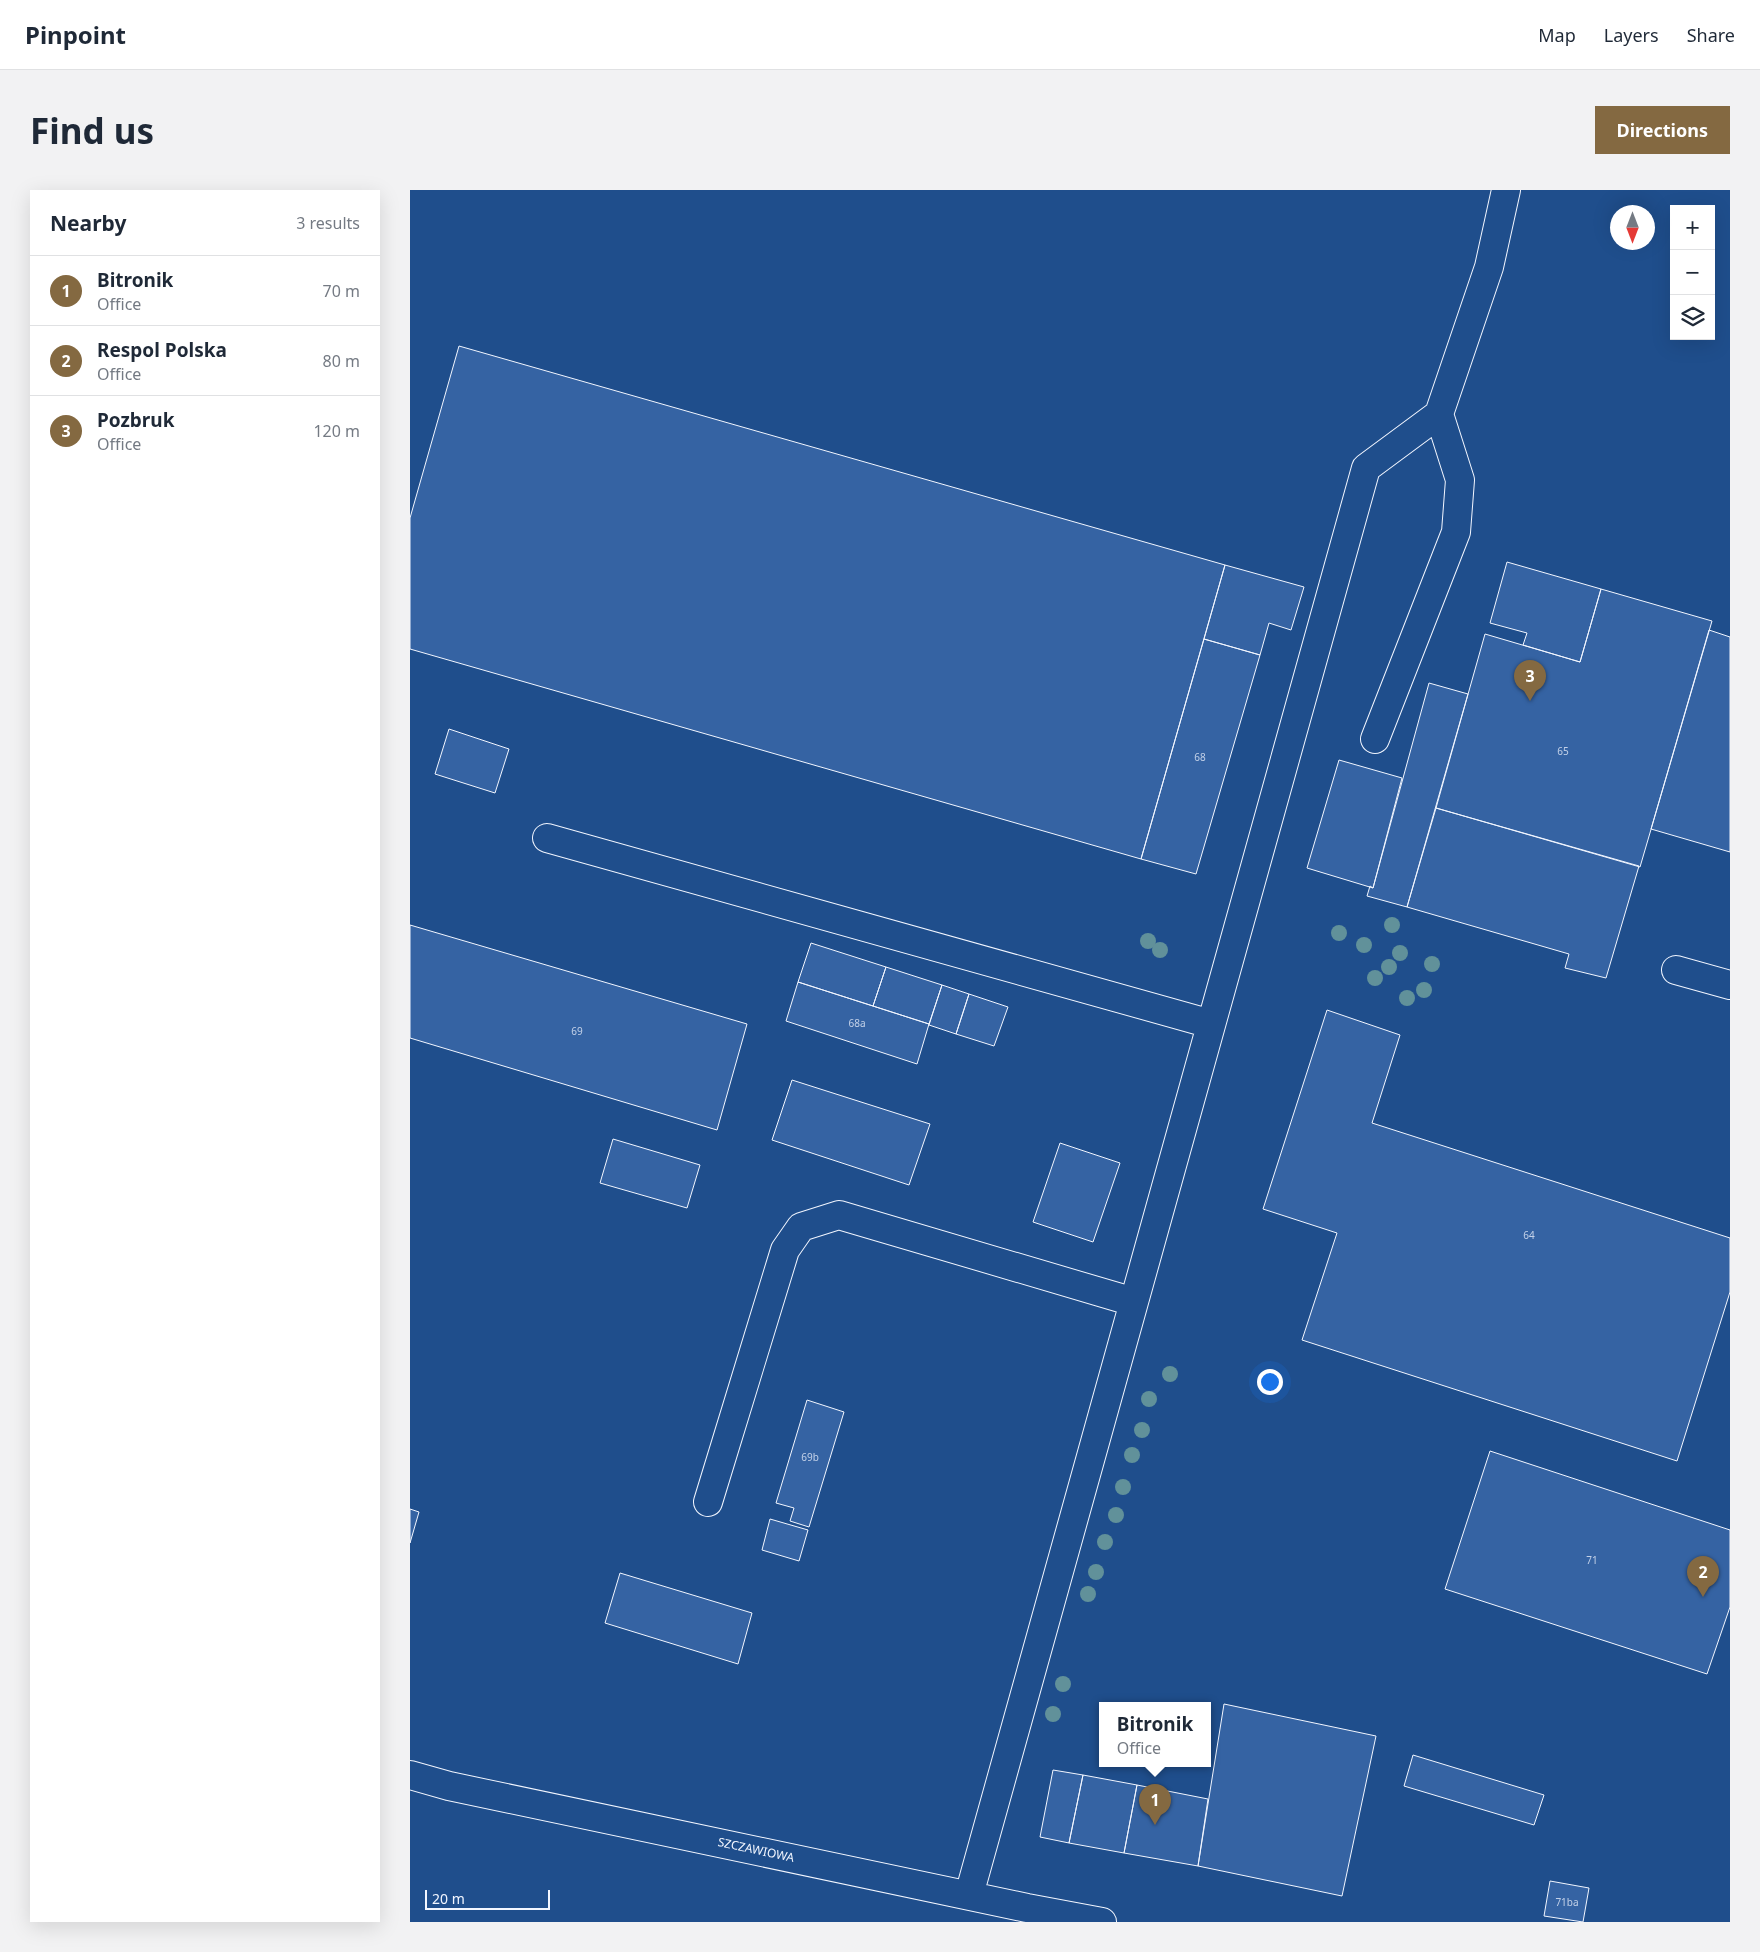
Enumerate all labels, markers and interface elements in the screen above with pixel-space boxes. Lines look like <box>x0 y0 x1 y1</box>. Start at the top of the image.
text: Pinpoint <box>25 18 126 51</box>
text: Map <box>1538 23 1576 47</box>
text: Layers <box>1604 23 1659 47</box>
text: Share <box>1687 23 1735 47</box>
button: Directions <box>1595 106 1730 154</box>
text: Find us <box>30 107 154 154</box>
north arrow <box>1610 205 1655 250</box>
map controls <box>1670 205 1715 340</box>
button: + <box>1670 205 1715 250</box>
text: Nearby <box>50 209 126 237</box>
text: 3 results <box>296 212 360 234</box>
button: − <box>1670 250 1715 295</box>
text: Bitronik <box>97 267 173 293</box>
text: 1 <box>61 280 71 302</box>
text: 70 m <box>323 280 360 302</box>
text: Office <box>97 293 141 315</box>
button: layers <box>1670 295 1715 340</box>
text: Respol Polska <box>97 337 227 363</box>
text: 2 <box>61 350 71 372</box>
text: 80 m <box>323 350 360 372</box>
text: Office <box>97 363 141 385</box>
text: Pozbruk <box>97 407 174 433</box>
text: 3 <box>61 420 71 442</box>
text: 120 m <box>313 420 360 442</box>
text: Office <box>97 433 141 455</box>
pin: 3 <box>1514 660 1546 701</box>
house number: 65 <box>1557 744 1569 758</box>
house number: 68 <box>1194 750 1206 764</box>
house number: 68a <box>848 1016 866 1030</box>
house number: 69 <box>571 1024 583 1038</box>
house number: 64 <box>1523 1228 1535 1242</box>
your location <box>1257 1369 1283 1395</box>
house number: 69b <box>801 1450 819 1464</box>
house number: 71 <box>1586 1553 1598 1567</box>
pin: 2 <box>1687 1556 1719 1597</box>
popup <box>1099 1702 1211 1767</box>
text: Bitronik <box>1117 1711 1193 1737</box>
text: Office <box>1117 1737 1161 1759</box>
pin: 1 <box>1139 1784 1171 1825</box>
street label: SZCZAWIOWA <box>716 1833 796 1866</box>
scale bar <box>425 1887 550 1910</box>
text: 20 m <box>432 1889 465 1908</box>
house number: 71ba <box>1555 1895 1579 1909</box>

